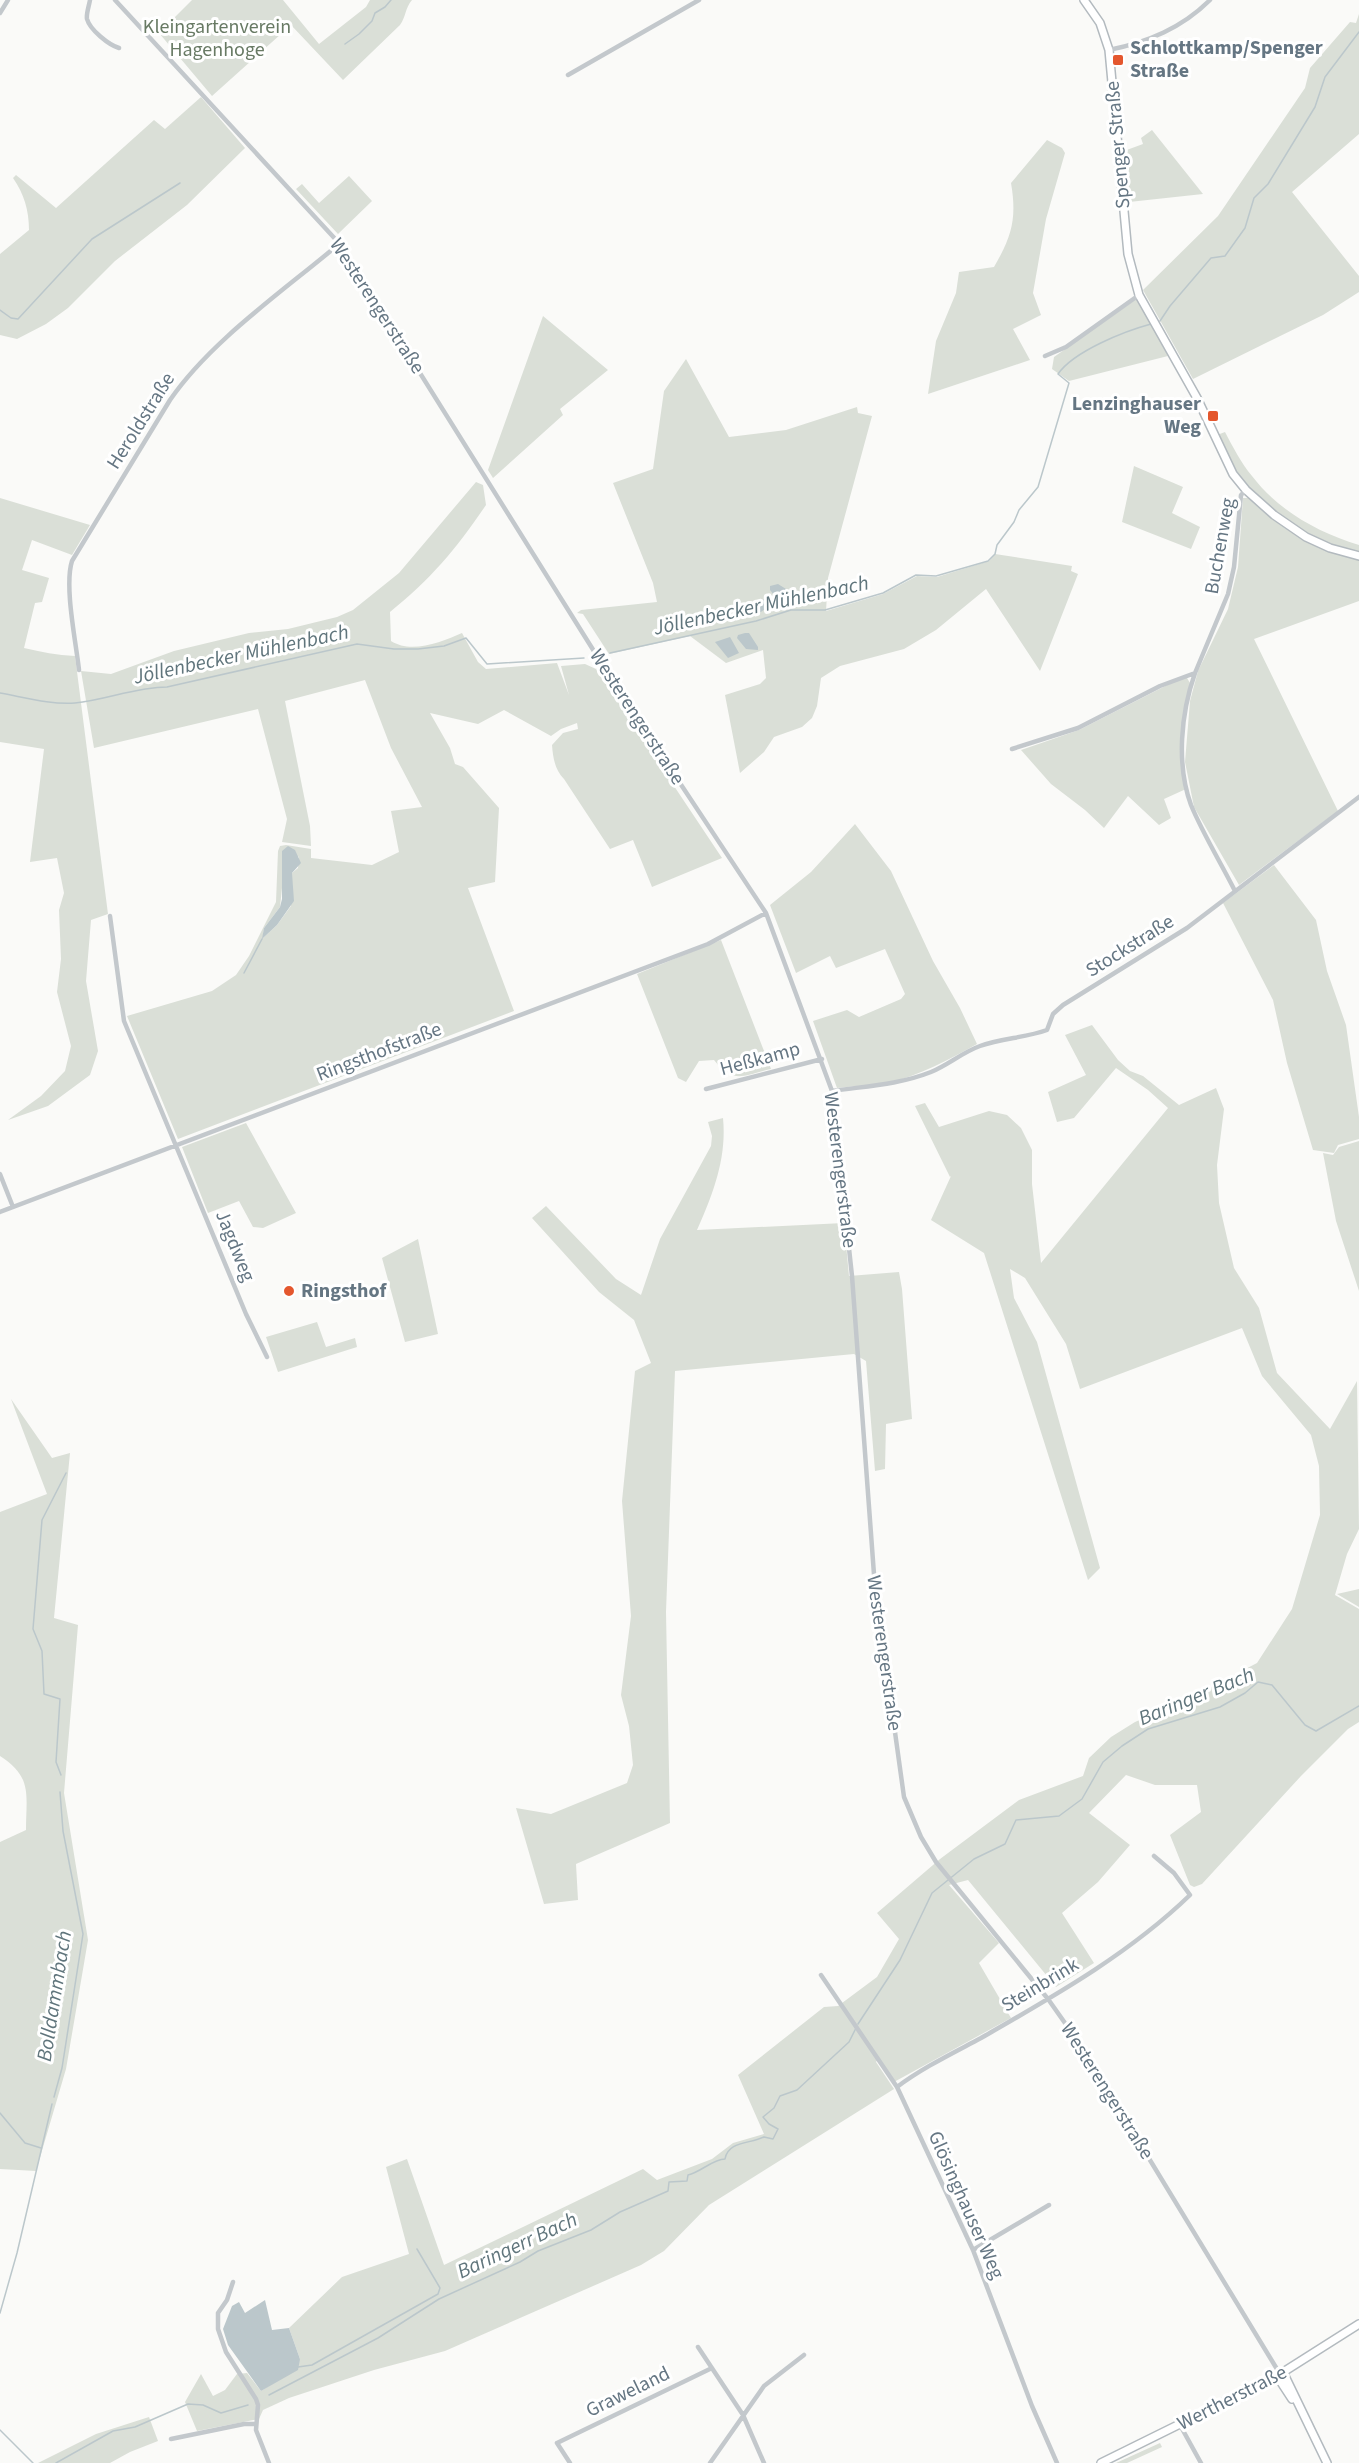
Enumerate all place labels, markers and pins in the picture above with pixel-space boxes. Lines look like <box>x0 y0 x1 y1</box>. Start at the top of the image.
place label: Schlottkamp/Spenger Straße <box>1130 34 1323 85</box>
marker: Schlottkamp/Spenger Straße <box>1111 53 1125 67</box>
place label: Lenzinghauser Weg <box>1072 390 1201 441</box>
marker: Lenzinghauser Weg <box>1206 409 1220 423</box>
place label: Ringsthof <box>301 1277 387 1305</box>
marker: Ringsthof <box>282 1284 296 1298</box>

